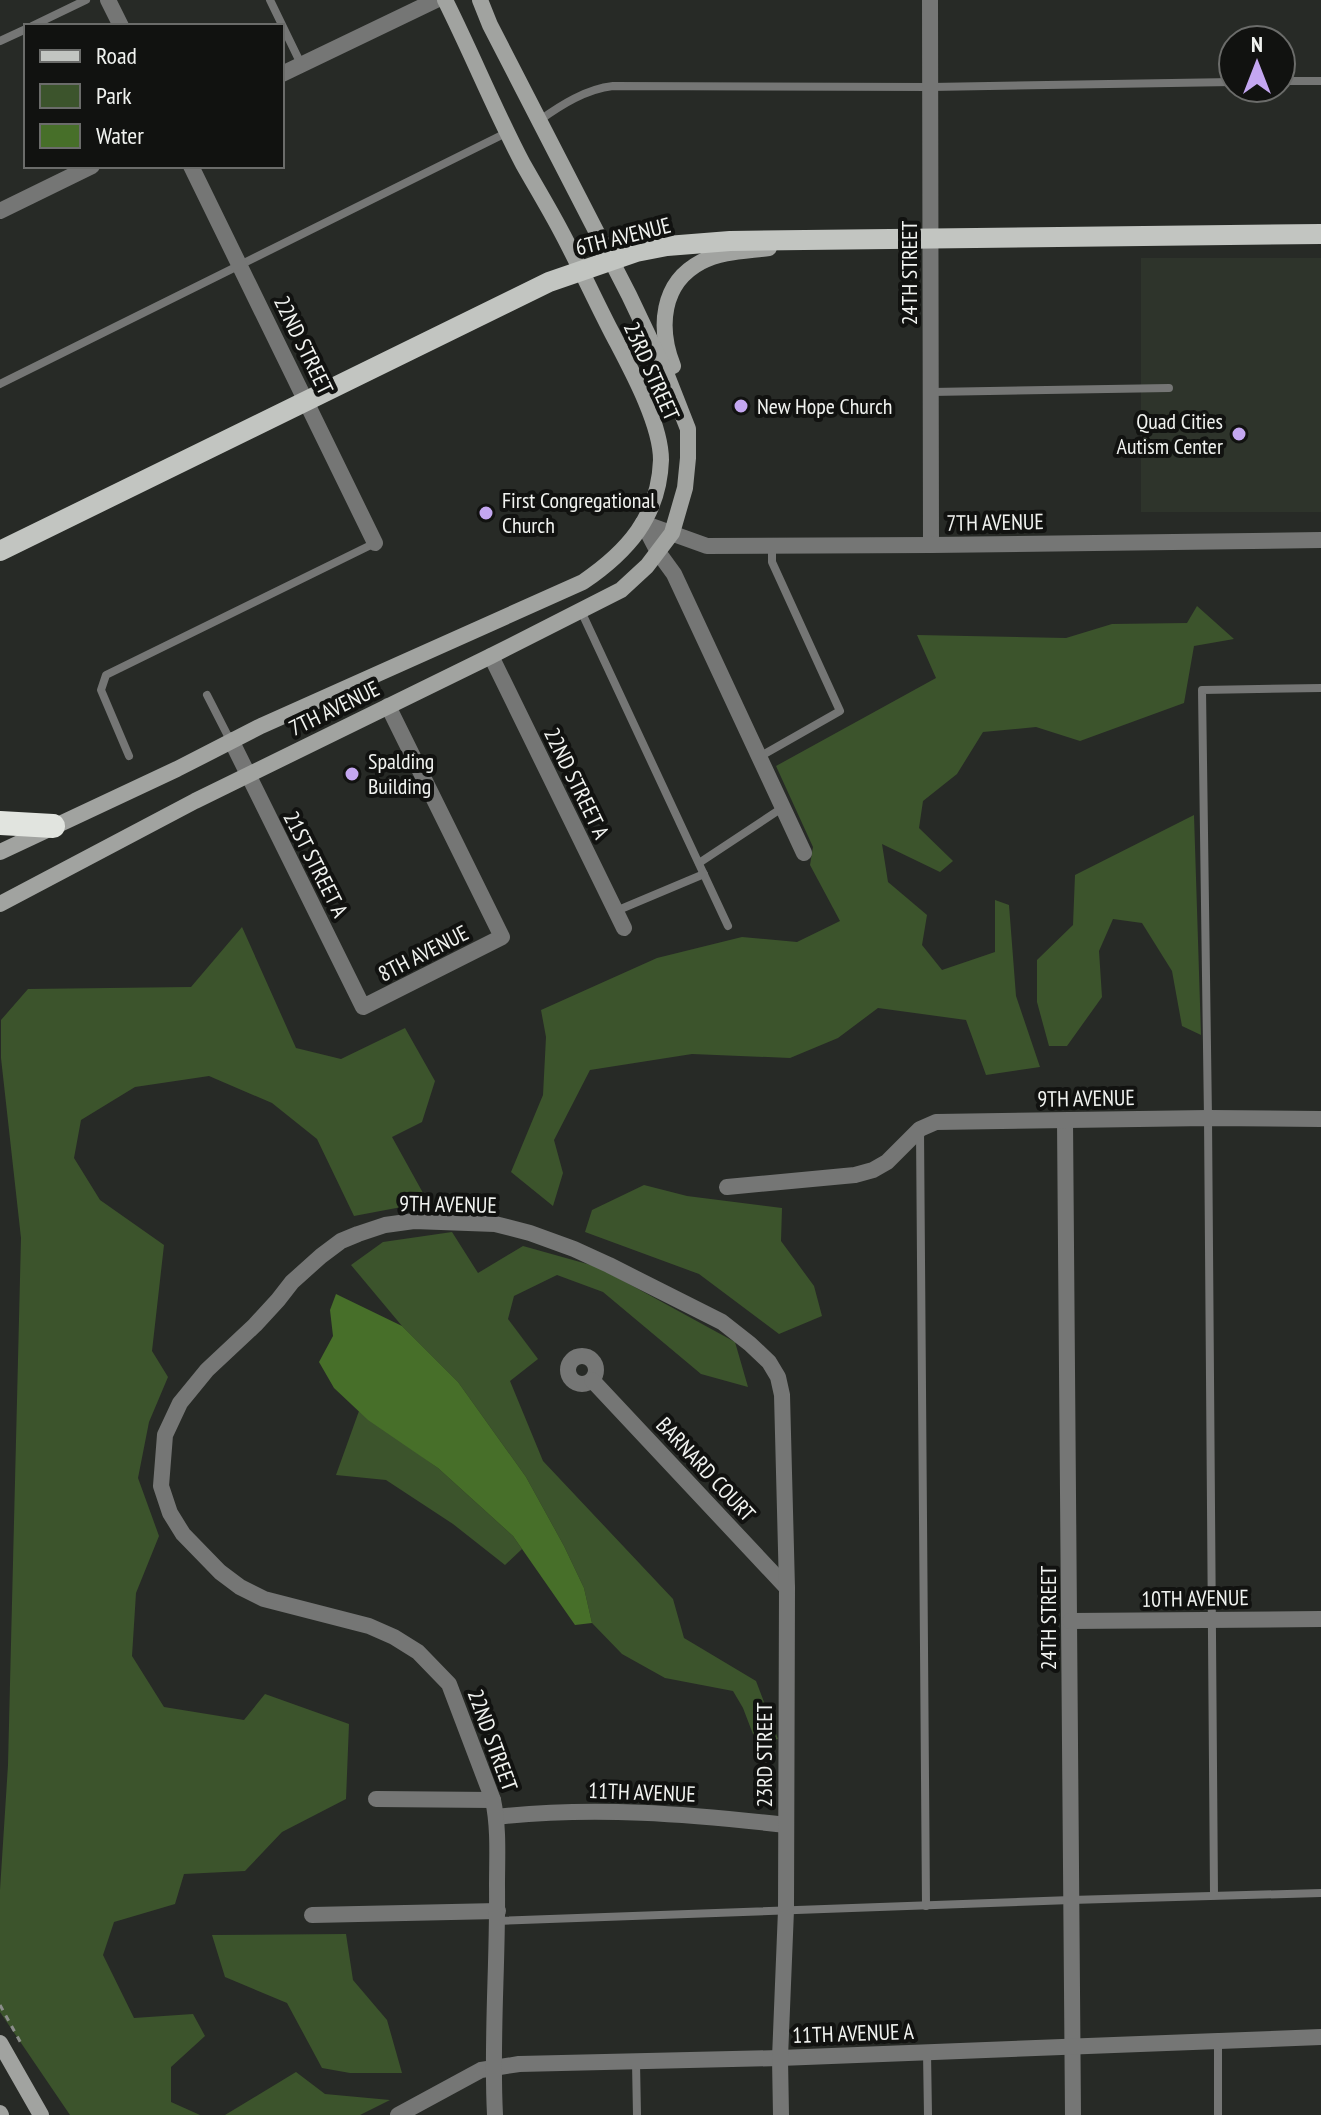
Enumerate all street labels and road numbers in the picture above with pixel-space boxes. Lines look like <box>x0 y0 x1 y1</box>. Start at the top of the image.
street label: 6TH AVENUE <box>572 211 674 261</box>
street label: 24TH STREET <box>895 221 923 325</box>
street label: 22ND STREET <box>268 291 340 399</box>
street label: 23RD STREET <box>618 317 686 425</box>
street label: 7TH AVENUE <box>946 507 1044 537</box>
street label: 7TH AVENUE <box>284 674 384 742</box>
street label: 22ND STREET A <box>538 723 616 844</box>
street label: 21ST STREET A <box>277 806 355 922</box>
street label: 8TH AVENUE <box>373 918 473 988</box>
street label: 9TH AVENUE <box>1037 1083 1135 1113</box>
street label: 9TH AVENUE <box>399 1189 497 1219</box>
street label: BARNARD COURT <box>650 1411 762 1527</box>
street label: 24TH STREET <box>1034 1566 1062 1670</box>
street label: 10TH AVENUE <box>1141 1583 1249 1613</box>
street label: 22ND STREET <box>462 1685 524 1795</box>
street label: 23RD STREET <box>750 1702 778 1808</box>
street label: 11TH AVENUE <box>588 1776 696 1808</box>
street label: 11TH AVENUE A <box>792 2017 915 2049</box>

